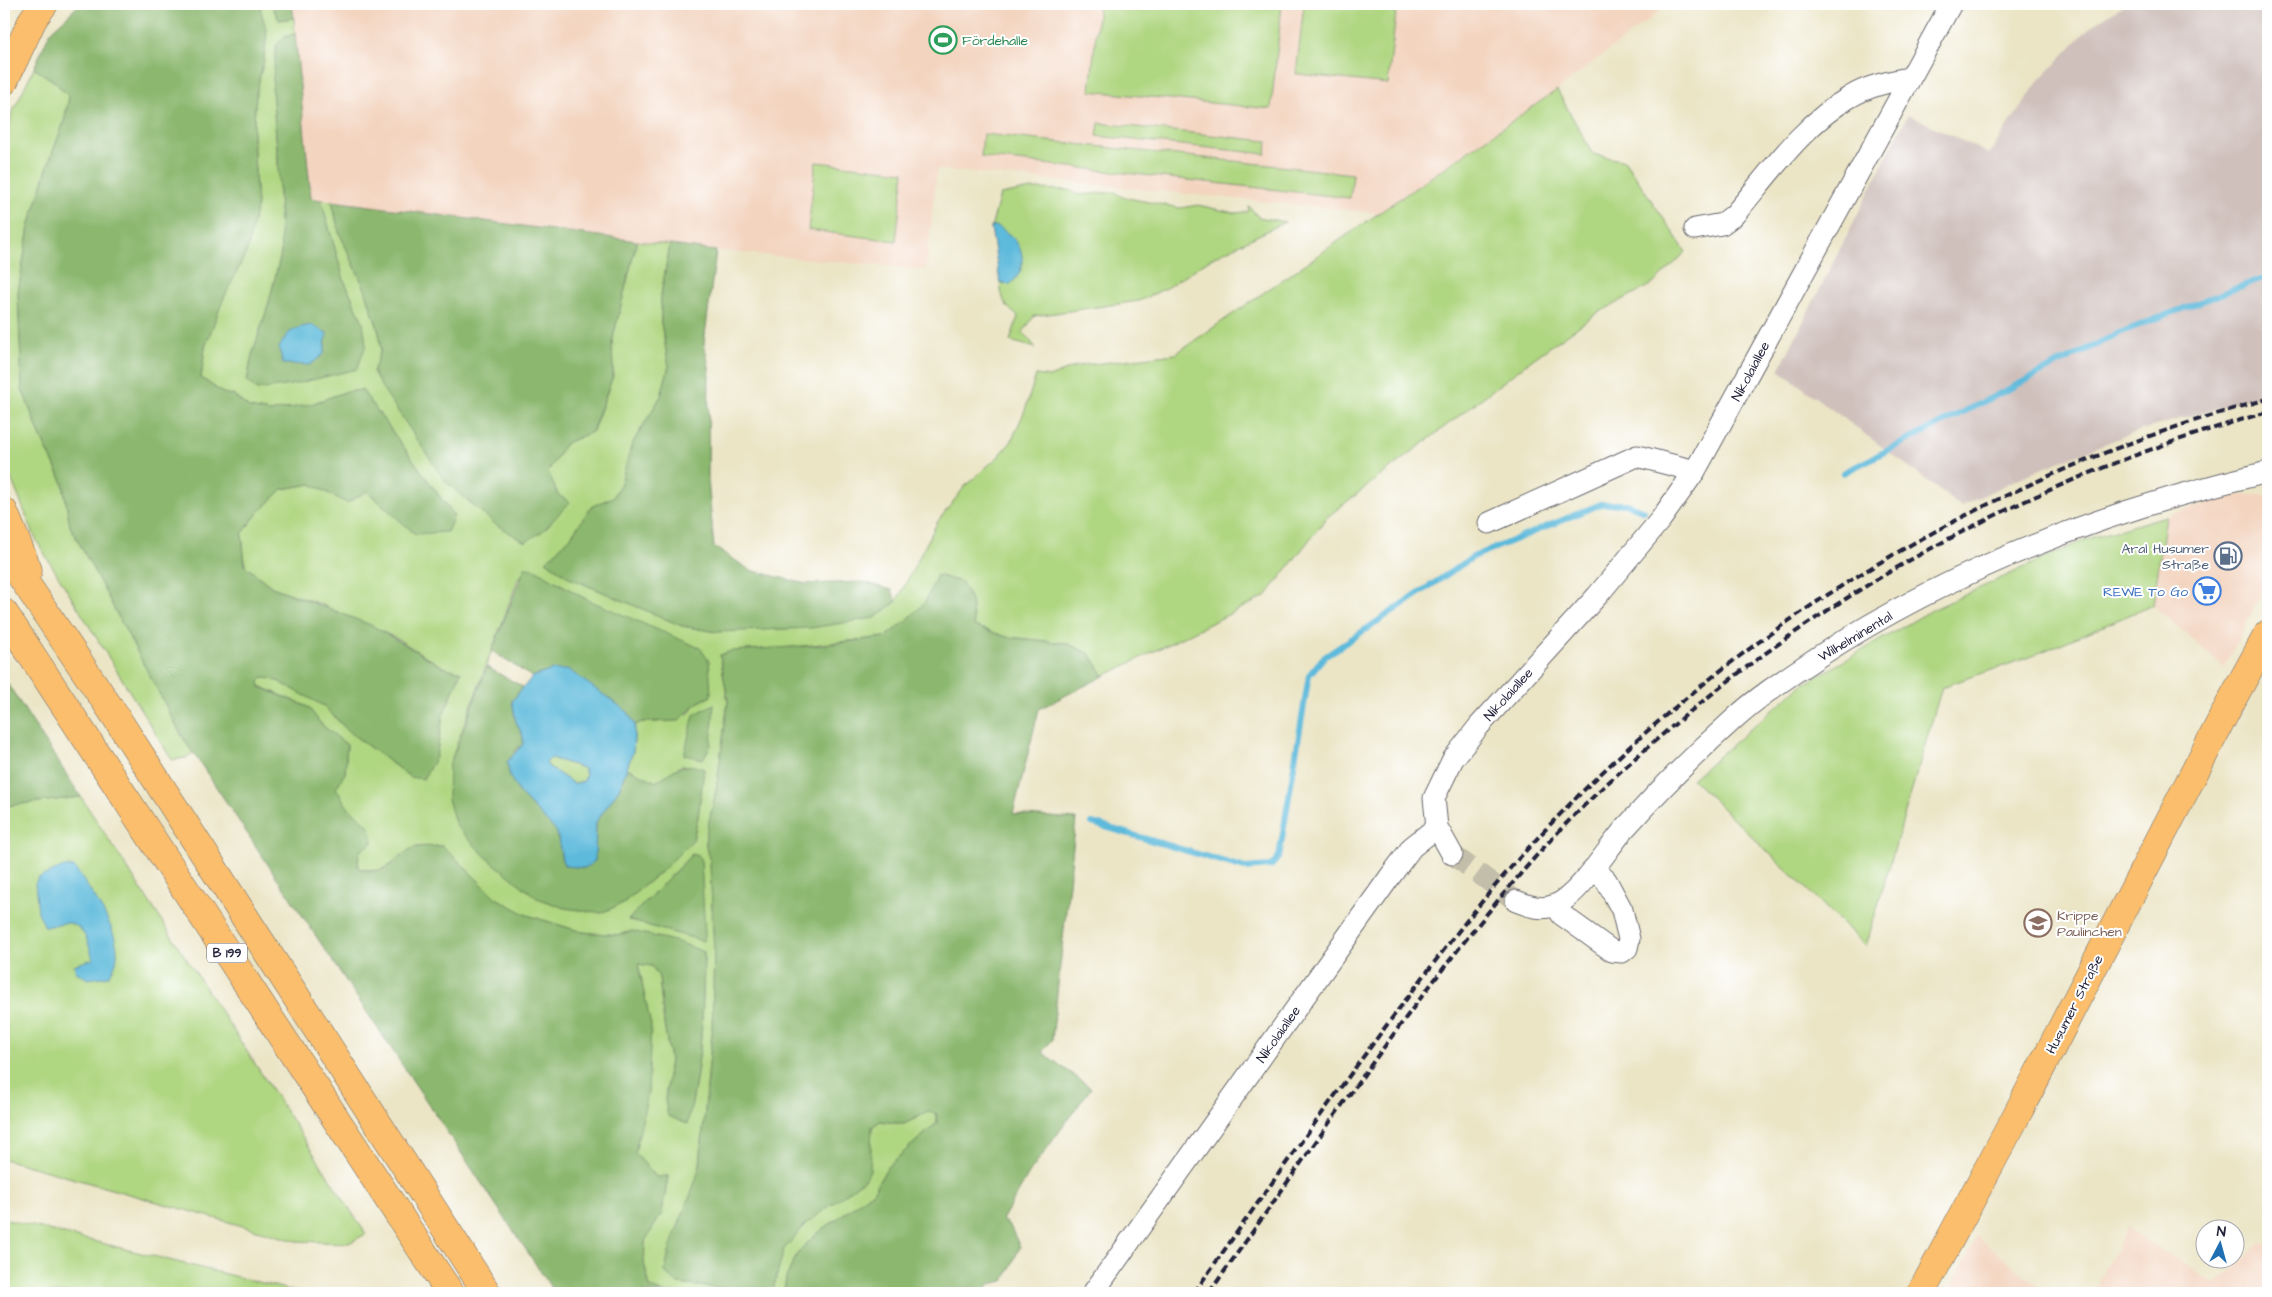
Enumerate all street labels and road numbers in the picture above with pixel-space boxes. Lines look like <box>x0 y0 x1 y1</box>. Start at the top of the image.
street label: Nikolaiallee <box>1727 337 1775 405</box>
street label: Wilhelminental <box>1814 607 1897 667</box>
street label: Nikolaiallee <box>1479 663 1538 726</box>
road number: B 199 <box>207 944 247 962</box>
street label: Husumer Straße <box>2041 951 2109 1057</box>
street label: Nikolaiallee <box>1252 1002 1306 1067</box>

